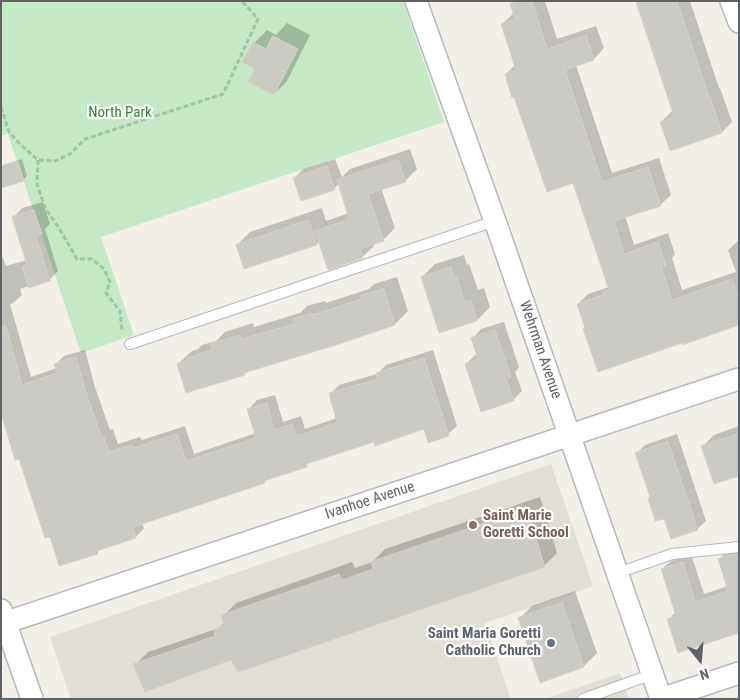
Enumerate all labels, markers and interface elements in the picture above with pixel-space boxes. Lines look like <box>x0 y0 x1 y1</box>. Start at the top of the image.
park label: North Park <box>88 104 152 122</box>
street label: Wehrman Avenue <box>515 299 565 401</box>
street label: Ivanhoe Avenue <box>323 478 417 524</box>
place label: Saint Marie Goretti School <box>483 507 569 542</box>
marker: Saint Marie Goretti School <box>467 519 479 531</box>
place label: Saint Maria Goretti Catholic Church <box>428 625 541 660</box>
north arrow <box>675 635 725 685</box>
marker: Saint Maria Goretti Catholic Church <box>545 637 557 649</box>
text: N <box>698 665 711 683</box>

